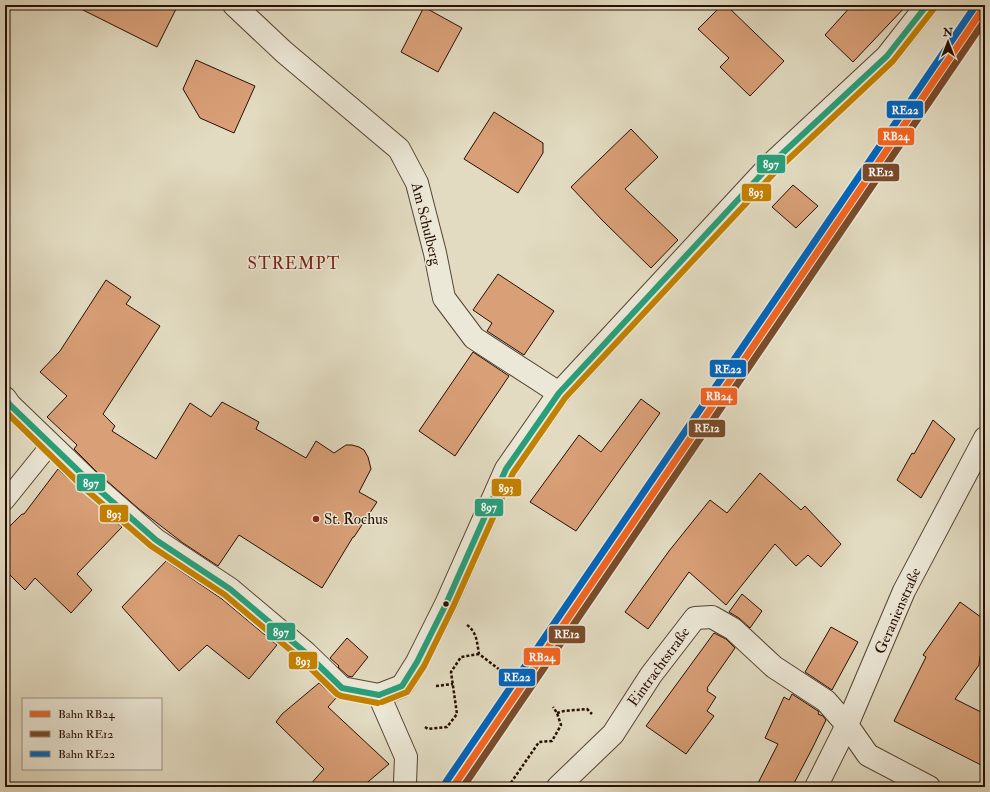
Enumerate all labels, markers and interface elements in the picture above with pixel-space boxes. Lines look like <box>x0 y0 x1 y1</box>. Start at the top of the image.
north arrow <box>928 22 968 62</box>
text: N <box>942 26 954 39</box>
line badge: RE22 <box>886 100 924 119</box>
text: RE22 <box>892 104 919 117</box>
line badge: RB24 <box>877 127 915 146</box>
text: RB24 <box>883 130 910 144</box>
line badge: 897 <box>756 154 786 174</box>
text: 897 <box>763 158 780 171</box>
line badge: RE12 <box>862 163 900 182</box>
text: RE12 <box>868 166 894 179</box>
street label: Am Schulberg <box>406 180 446 268</box>
line badge: 893 <box>741 183 772 202</box>
text: 893 <box>748 186 764 199</box>
district label: STREMPT <box>248 253 340 274</box>
line badge: RE22 <box>709 359 747 378</box>
text: RE22 <box>715 363 742 376</box>
line badge: RB24 <box>700 387 738 406</box>
text: RB24 <box>706 390 733 404</box>
line badge: RE12 <box>688 419 726 438</box>
text: RE12 <box>694 422 720 435</box>
line badge: 897 <box>76 473 106 492</box>
text: 897 <box>83 477 100 490</box>
line badge: 893 <box>491 478 522 497</box>
text: 893 <box>498 482 514 495</box>
line badge: 897 <box>474 498 504 517</box>
text: 897 <box>481 501 498 514</box>
line badge: 893 <box>99 504 129 523</box>
text: 893 <box>106 508 122 521</box>
place label: St. Rochus <box>324 510 388 529</box>
marker: St. Rochus <box>311 514 321 524</box>
street label: Geranienstraße <box>871 565 925 657</box>
unlabelled marker <box>441 599 451 609</box>
line badge: 897 <box>266 622 296 641</box>
street label: Eintrachtstraße <box>624 623 694 711</box>
line badge: RE12 <box>548 625 586 644</box>
text: 897 <box>273 626 290 639</box>
text: RE12 <box>554 628 580 641</box>
line badge: RB24 <box>523 647 561 666</box>
line badge: 893 <box>288 651 318 670</box>
text: RB24 <box>529 651 556 665</box>
text: 893 <box>295 655 311 668</box>
line badge: RE22 <box>498 668 536 687</box>
text: RE22 <box>504 671 531 684</box>
legend <box>22 698 162 770</box>
text: Bahn RB24 <box>58 707 115 722</box>
text: Bahn RE12 <box>58 727 113 742</box>
text: Bahn RE22 <box>58 747 115 762</box>

